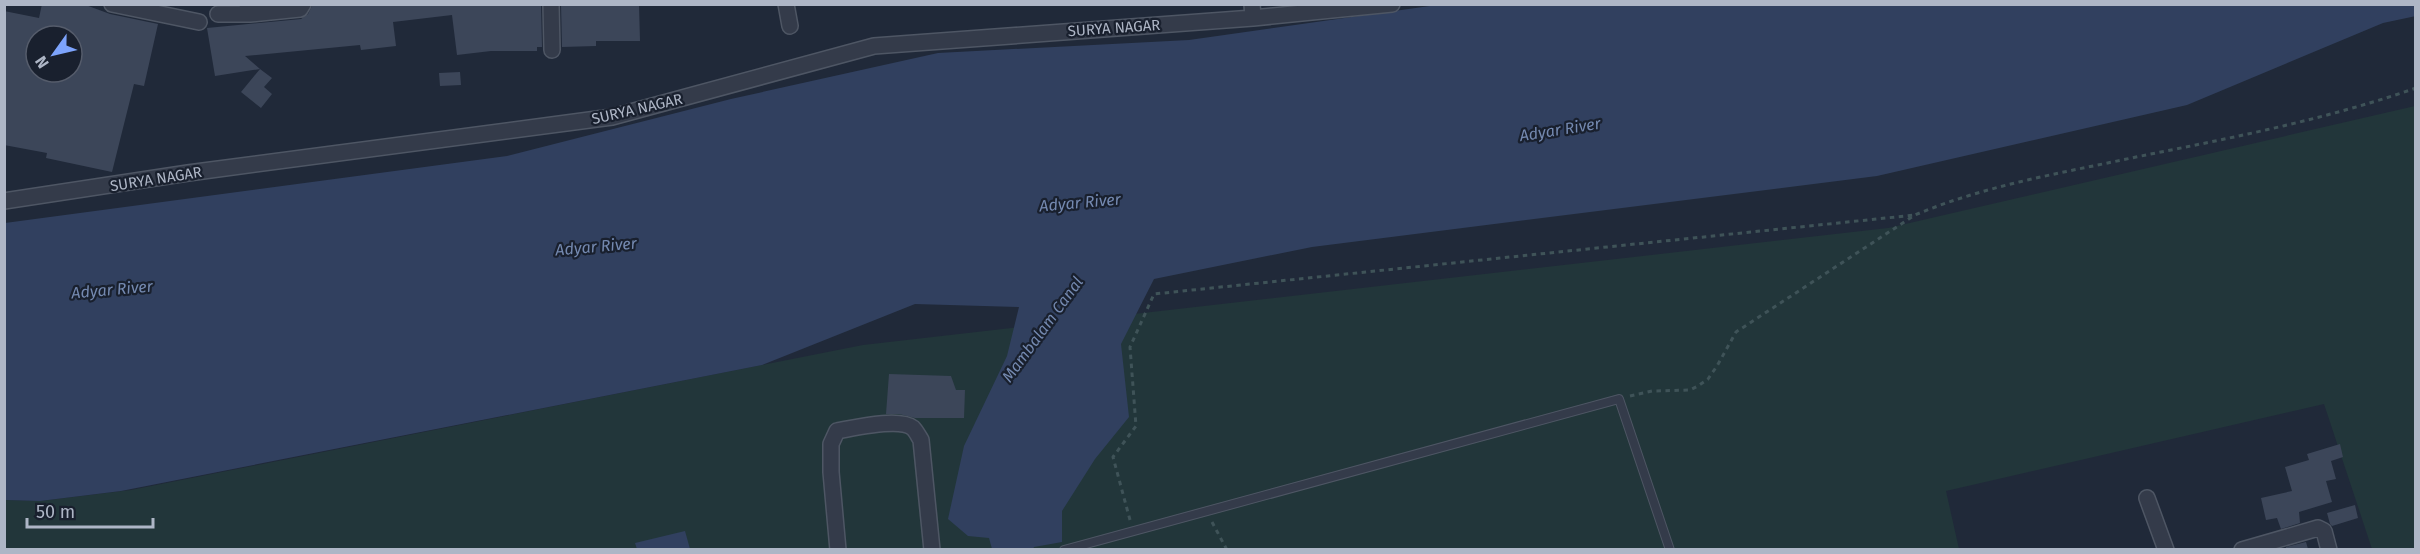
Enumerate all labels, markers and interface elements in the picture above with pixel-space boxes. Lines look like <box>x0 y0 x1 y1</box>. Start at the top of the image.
street label: SURYA NAGAR <box>1067 16 1161 40</box>
north arrow <box>24 24 84 84</box>
text: N <box>31 52 53 72</box>
street label: SURYA NAGAR <box>590 90 684 128</box>
water label: Adyar River <box>1517 114 1603 145</box>
street label: SURYA NAGAR <box>109 163 203 195</box>
water label: Adyar River <box>1038 189 1122 216</box>
water label: Adyar River <box>554 233 638 260</box>
water label: Mambalam Canal <box>998 273 1087 386</box>
water label: Adyar River <box>70 276 154 303</box>
scale bar <box>27 491 153 529</box>
text: 50 m <box>36 501 75 523</box>

